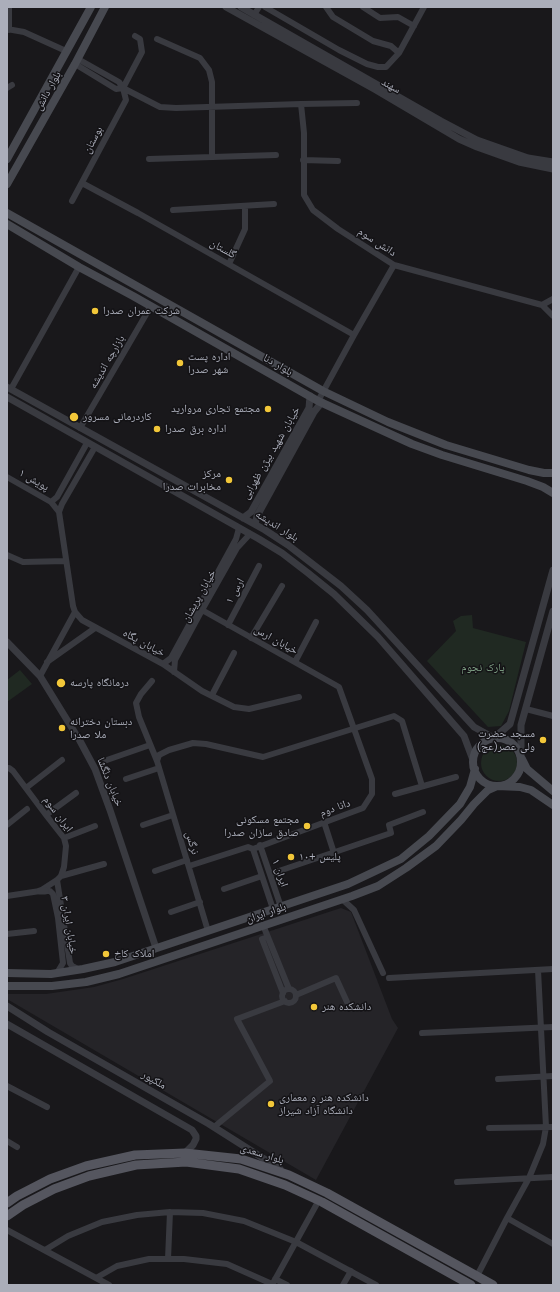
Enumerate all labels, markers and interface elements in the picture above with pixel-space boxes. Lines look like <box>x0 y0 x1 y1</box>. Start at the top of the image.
street label: بلوار دانش <box>32 69 64 113</box>
street label: سهند <box>379 75 403 97</box>
street label: بوستان <box>80 124 106 156</box>
street label: دانش سوم <box>355 225 399 259</box>
street label: گلستان <box>208 237 238 261</box>
place label: شرکت عمران صدرا <box>103 304 180 318</box>
marker: شرکت عمران صدرا <box>90 306 100 316</box>
street label: بازارچه اندیشه <box>86 333 128 391</box>
place label: اداره پست شهر صدرا <box>188 350 230 376</box>
street label: بلوار دنا <box>261 351 295 379</box>
marker: اداره پست شهر صدرا <box>175 358 185 368</box>
place label: مجتمع تجاری مروارید <box>171 402 260 416</box>
street label: خیابان شهید بیژن ظهرابی <box>239 404 303 502</box>
marker: مجتمع تجاری مروارید <box>263 404 273 414</box>
place label: کاردرمانی مسرور <box>83 410 152 424</box>
marker: کاردرمانی مسرور <box>68 411 80 423</box>
place label: اداره برق صدرا <box>165 422 226 436</box>
marker: اداره برق صدرا <box>152 424 162 434</box>
street label: پویش ۱ <box>17 466 51 494</box>
place label: مرکز مخابرات صدرا <box>163 467 221 493</box>
marker: مرکز مخابرات صدرا <box>224 475 234 485</box>
street label: بلوار اندیشه <box>253 508 301 544</box>
street label: خیابان پریشان <box>179 567 219 625</box>
street label: ارس ۱ <box>223 576 247 606</box>
street label: خیابان ارس <box>252 623 300 657</box>
street label: خیابان پگاه <box>121 626 167 660</box>
park label: پارک نجوم <box>461 661 505 675</box>
place label: درمانگاه پارسه <box>70 676 129 690</box>
marker: درمانگاه پارسه <box>55 677 67 689</box>
place label: دبستان دخترانه ملا صدرا <box>70 715 132 741</box>
marker: دبستان دخترانه ملا صدرا <box>57 723 67 733</box>
place label: مسجد حضرت ولی عصر(عج) <box>477 727 535 753</box>
marker: مسجد حضرت ولی عصر(عج) <box>538 735 548 745</box>
street label: خیابان دلگشا <box>94 756 126 808</box>
street label: ایران سوم <box>40 793 76 835</box>
street label: دانا دوم <box>318 796 352 820</box>
place label: مجتمع مسکونی صادق سازان صدرا <box>224 813 299 839</box>
marker: مجتمع مسکونی صادق سازان صدرا <box>302 821 312 831</box>
street label: نرگس <box>182 830 202 856</box>
place label: پلیس +۱۰ <box>299 850 341 864</box>
marker: پلیس +۱۰ <box>286 852 296 862</box>
street label: ایران ۱ <box>269 857 291 889</box>
street label: خیابان ایران ۳ <box>58 895 80 955</box>
street label: بلوار ایران <box>244 900 288 926</box>
place label: املاک کاخ <box>114 947 154 961</box>
marker: املاک کاخ <box>101 949 111 959</box>
place label: دانشکده هنر <box>322 1000 371 1014</box>
marker: دانشکده هنر <box>309 1002 319 1012</box>
street label: ملکپور <box>139 1068 169 1092</box>
place label: دانشکده هنر و معماری دانشگاه آزاد شیراز <box>279 1091 369 1117</box>
marker: دانشکده هنر و معماری دانشگاه آزاد شیراز <box>266 1099 276 1109</box>
street label: بلوار سعدی <box>238 1141 286 1167</box>

